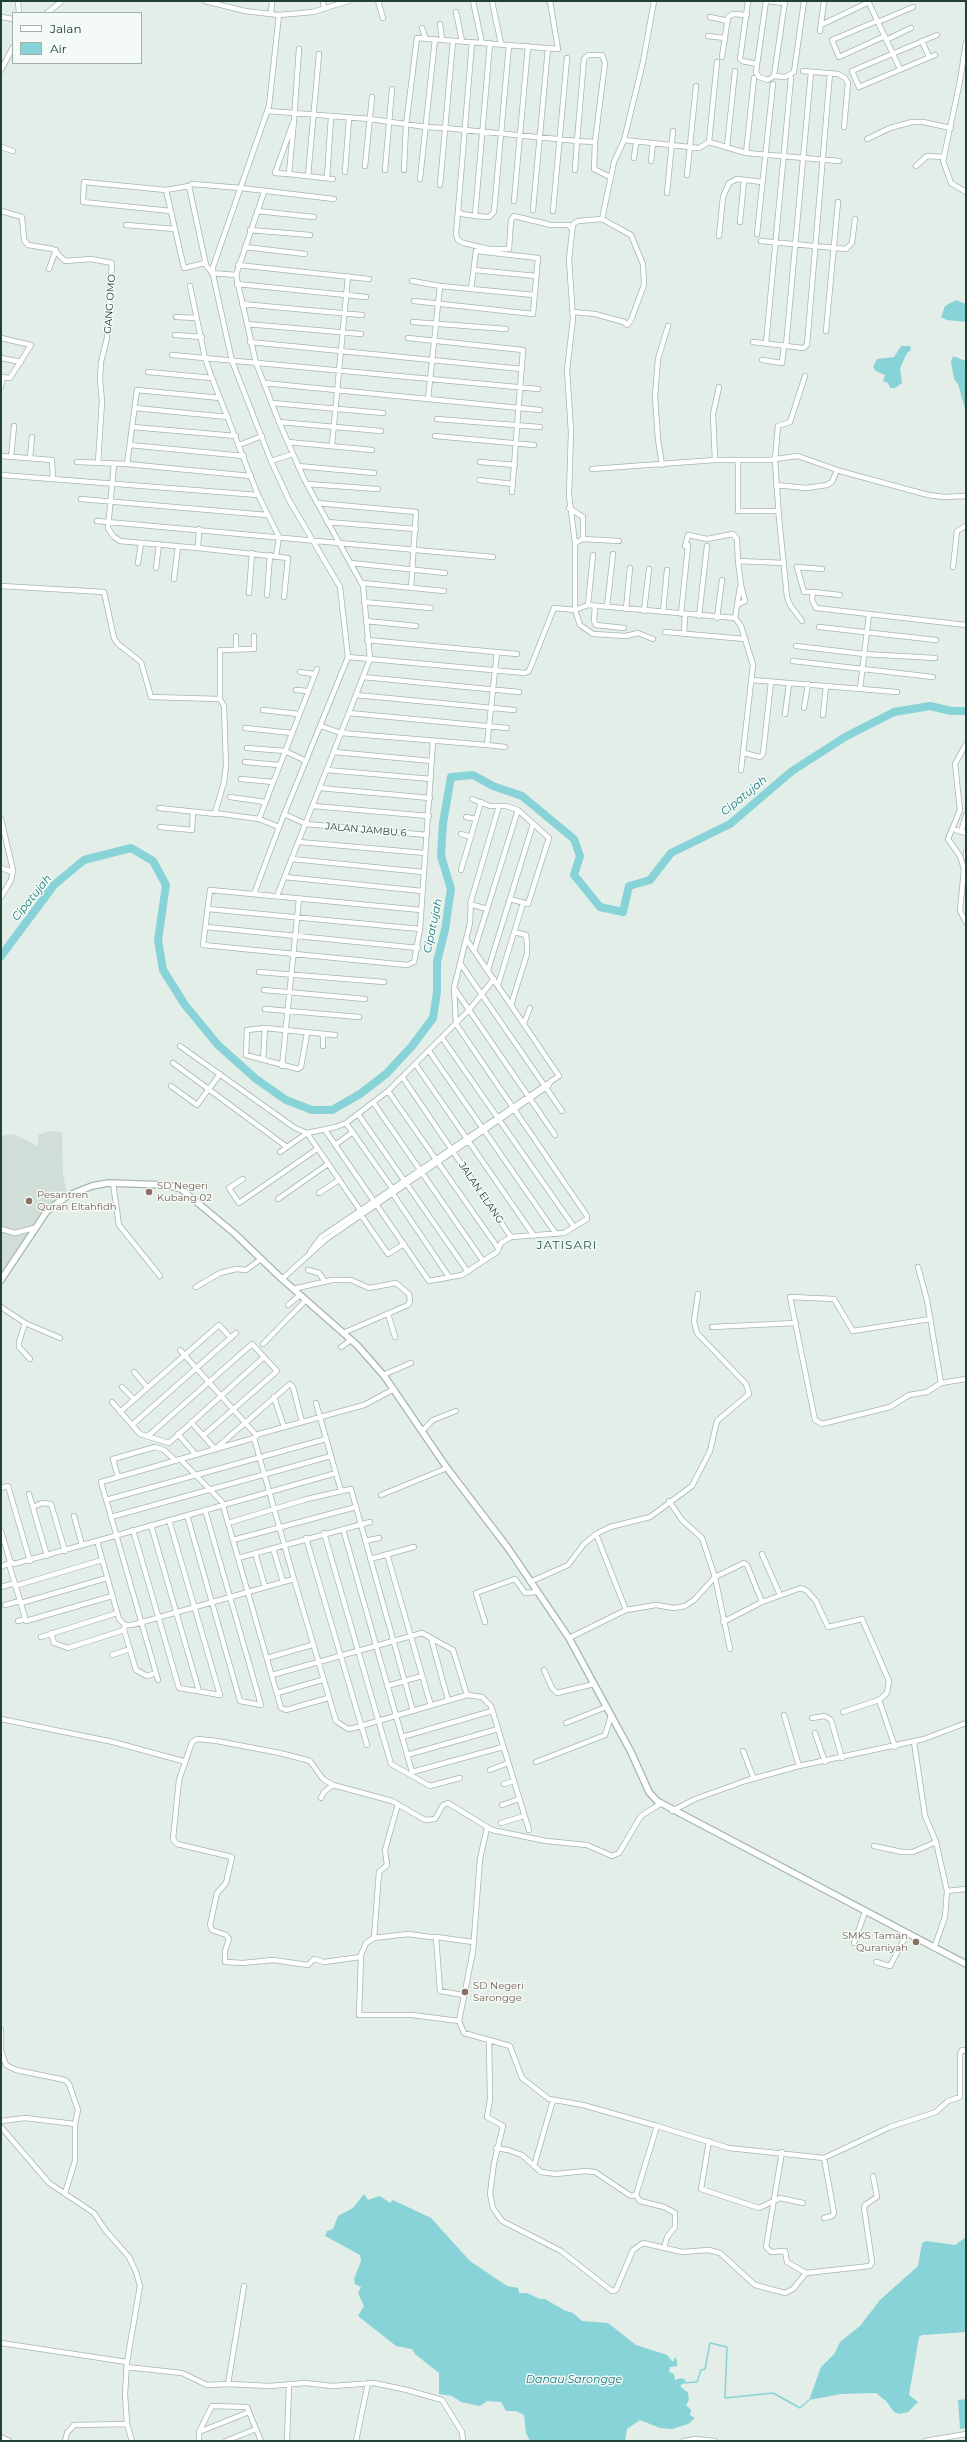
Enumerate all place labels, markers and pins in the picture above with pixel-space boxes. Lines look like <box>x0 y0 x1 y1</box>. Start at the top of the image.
place label: SD Negeri Kubang 02 <box>157 1180 212 1204</box>
marker: SD Negeri Kubang 02 <box>144 1187 154 1197</box>
place label: Pesantren Quran Eltahfidh <box>37 1189 116 1212</box>
marker: Pesantren Quran Eltahfidh <box>24 1196 34 1206</box>
place label: SMKS Taman Quraniyah <box>842 1930 908 1954</box>
marker: SMKS Taman Quraniyah <box>911 1937 921 1947</box>
place label: SD Negeri Sarongge <box>473 1980 524 2004</box>
marker: SD Negeri Sarongge <box>460 1987 470 1997</box>

